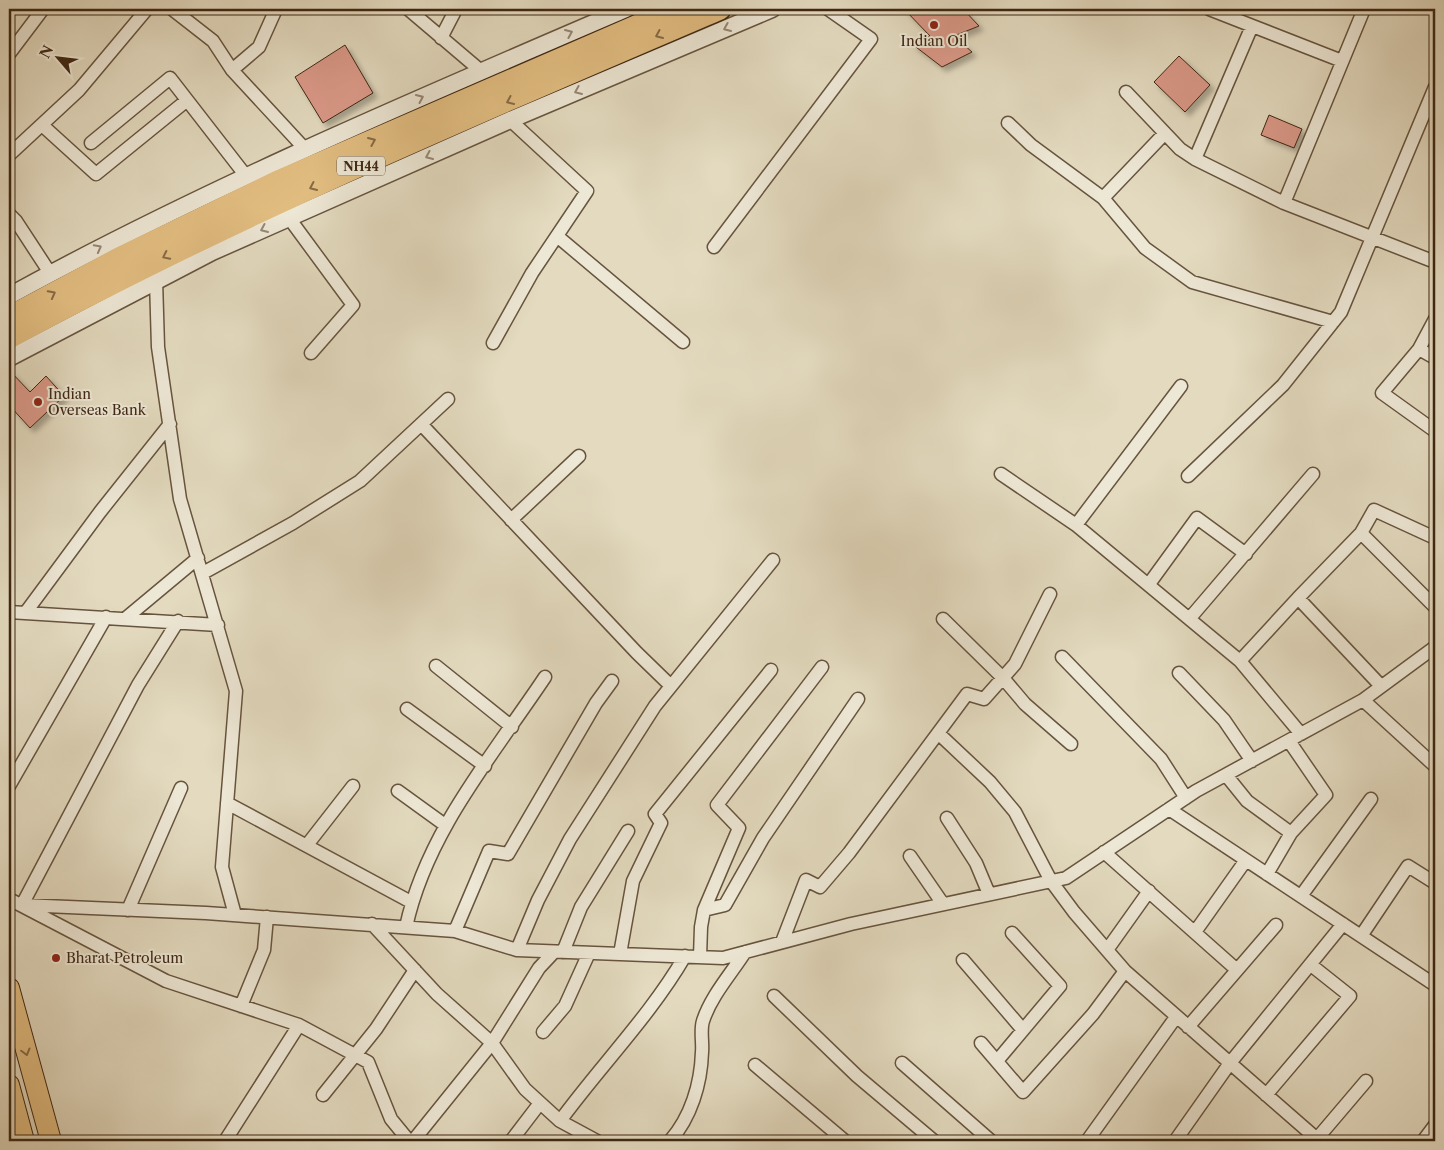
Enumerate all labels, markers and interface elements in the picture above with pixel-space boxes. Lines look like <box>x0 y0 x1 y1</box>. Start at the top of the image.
marker: Indian Oil <box>928 19 940 31</box>
one-way arrow <box>723 21 732 32</box>
one-way arrow <box>564 29 573 40</box>
one-way arrow <box>655 29 664 40</box>
north arrow <box>32 32 82 82</box>
place label: Indian Oil <box>901 32 967 50</box>
text: N <box>36 42 57 61</box>
one-way arrow <box>574 85 583 96</box>
one-way arrow <box>415 94 424 105</box>
one-way arrow <box>506 94 515 105</box>
one-way arrow <box>367 136 376 147</box>
one-way arrow <box>425 149 434 160</box>
road number: NH44 <box>337 157 385 176</box>
one-way arrow <box>309 181 318 191</box>
one-way arrow <box>260 223 269 233</box>
one-way arrow <box>93 244 102 254</box>
one-way arrow <box>162 249 171 260</box>
one-way arrow <box>46 290 55 300</box>
place label: Indian Overseas Bank <box>48 385 147 419</box>
marker: Indian Overseas Bank <box>32 396 44 408</box>
place label: Bharat Petroleum <box>66 949 183 967</box>
marker: Bharat Petroleum <box>50 952 62 964</box>
one-way arrow <box>21 1048 31 1056</box>

